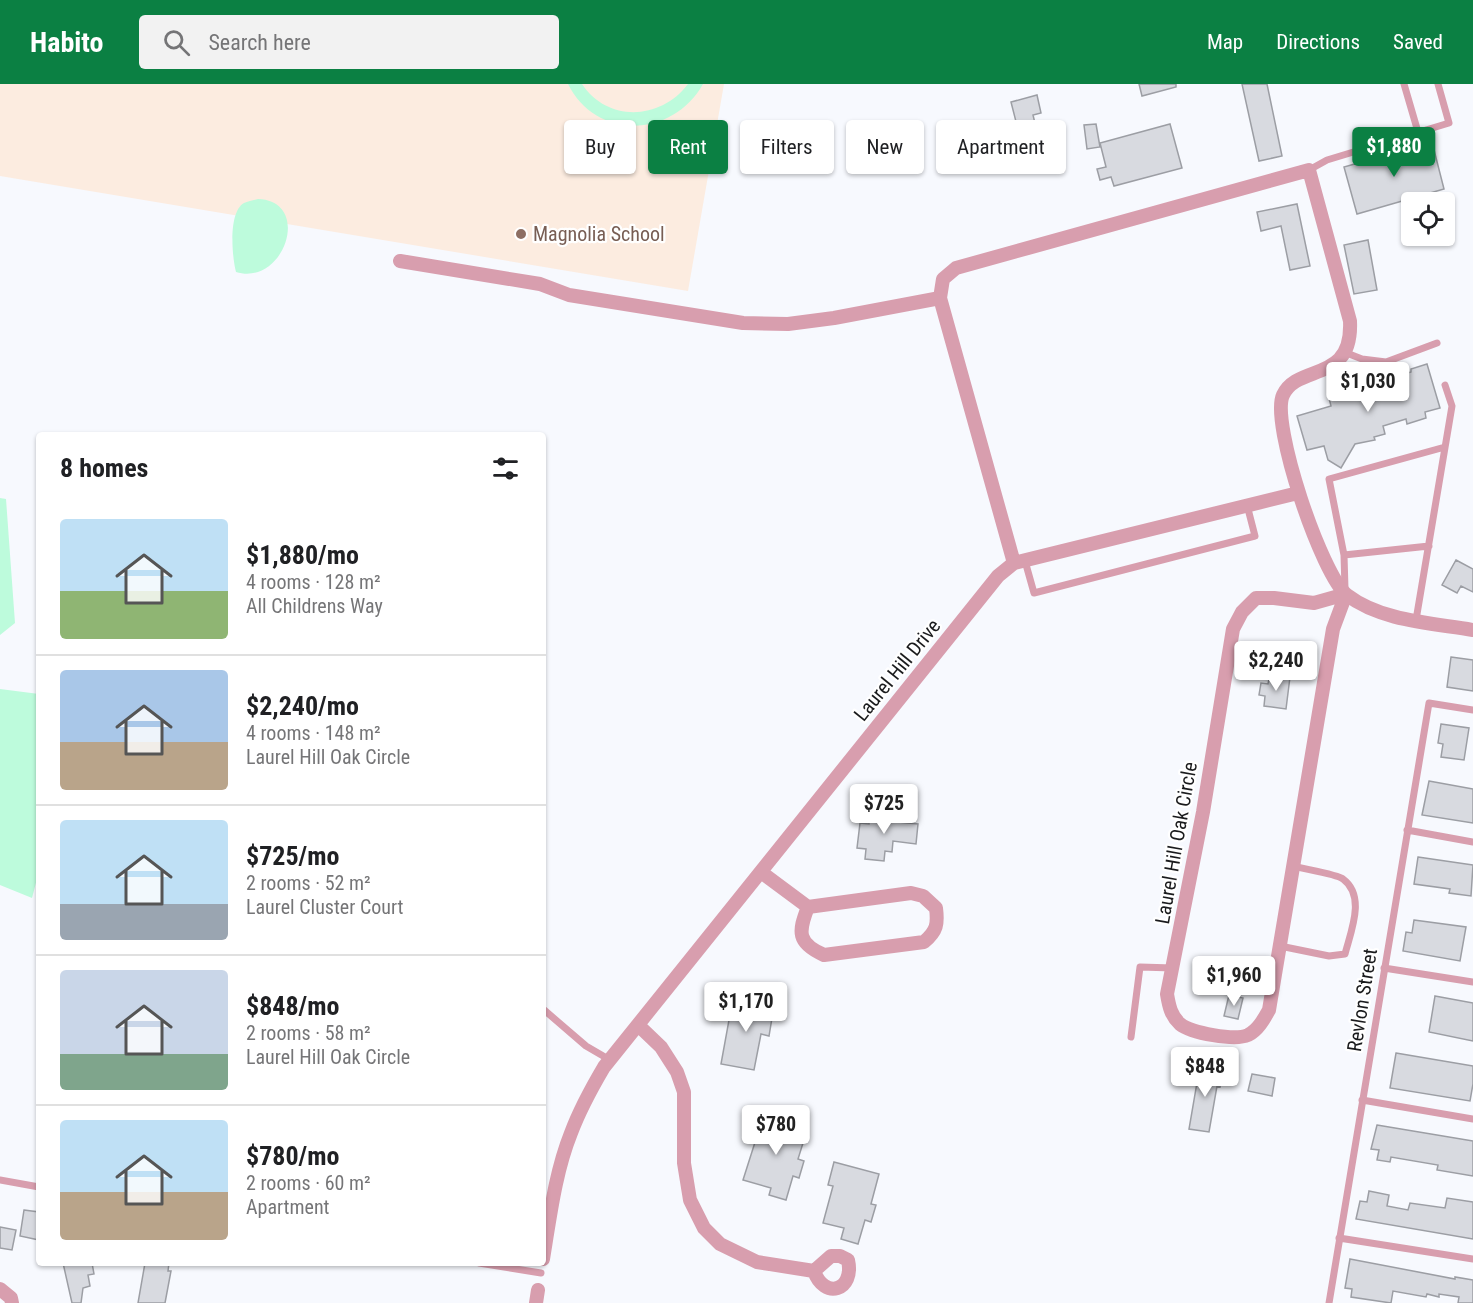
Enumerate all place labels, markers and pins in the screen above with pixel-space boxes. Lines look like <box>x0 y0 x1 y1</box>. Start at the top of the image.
pin: $1,880 <box>1345 127 1443 178</box>
place label: Magnolia School <box>533 222 665 246</box>
marker: Magnolia School <box>514 227 528 241</box>
pin: $1,030 <box>1319 362 1417 413</box>
pin: $2,240 <box>1227 641 1325 692</box>
pin: $725 <box>848 784 920 835</box>
pin: $1,960 <box>1185 956 1283 1007</box>
pin: $1,170 <box>697 982 795 1033</box>
pin: $848 <box>1169 1047 1241 1098</box>
pin: $780 <box>740 1105 812 1156</box>

